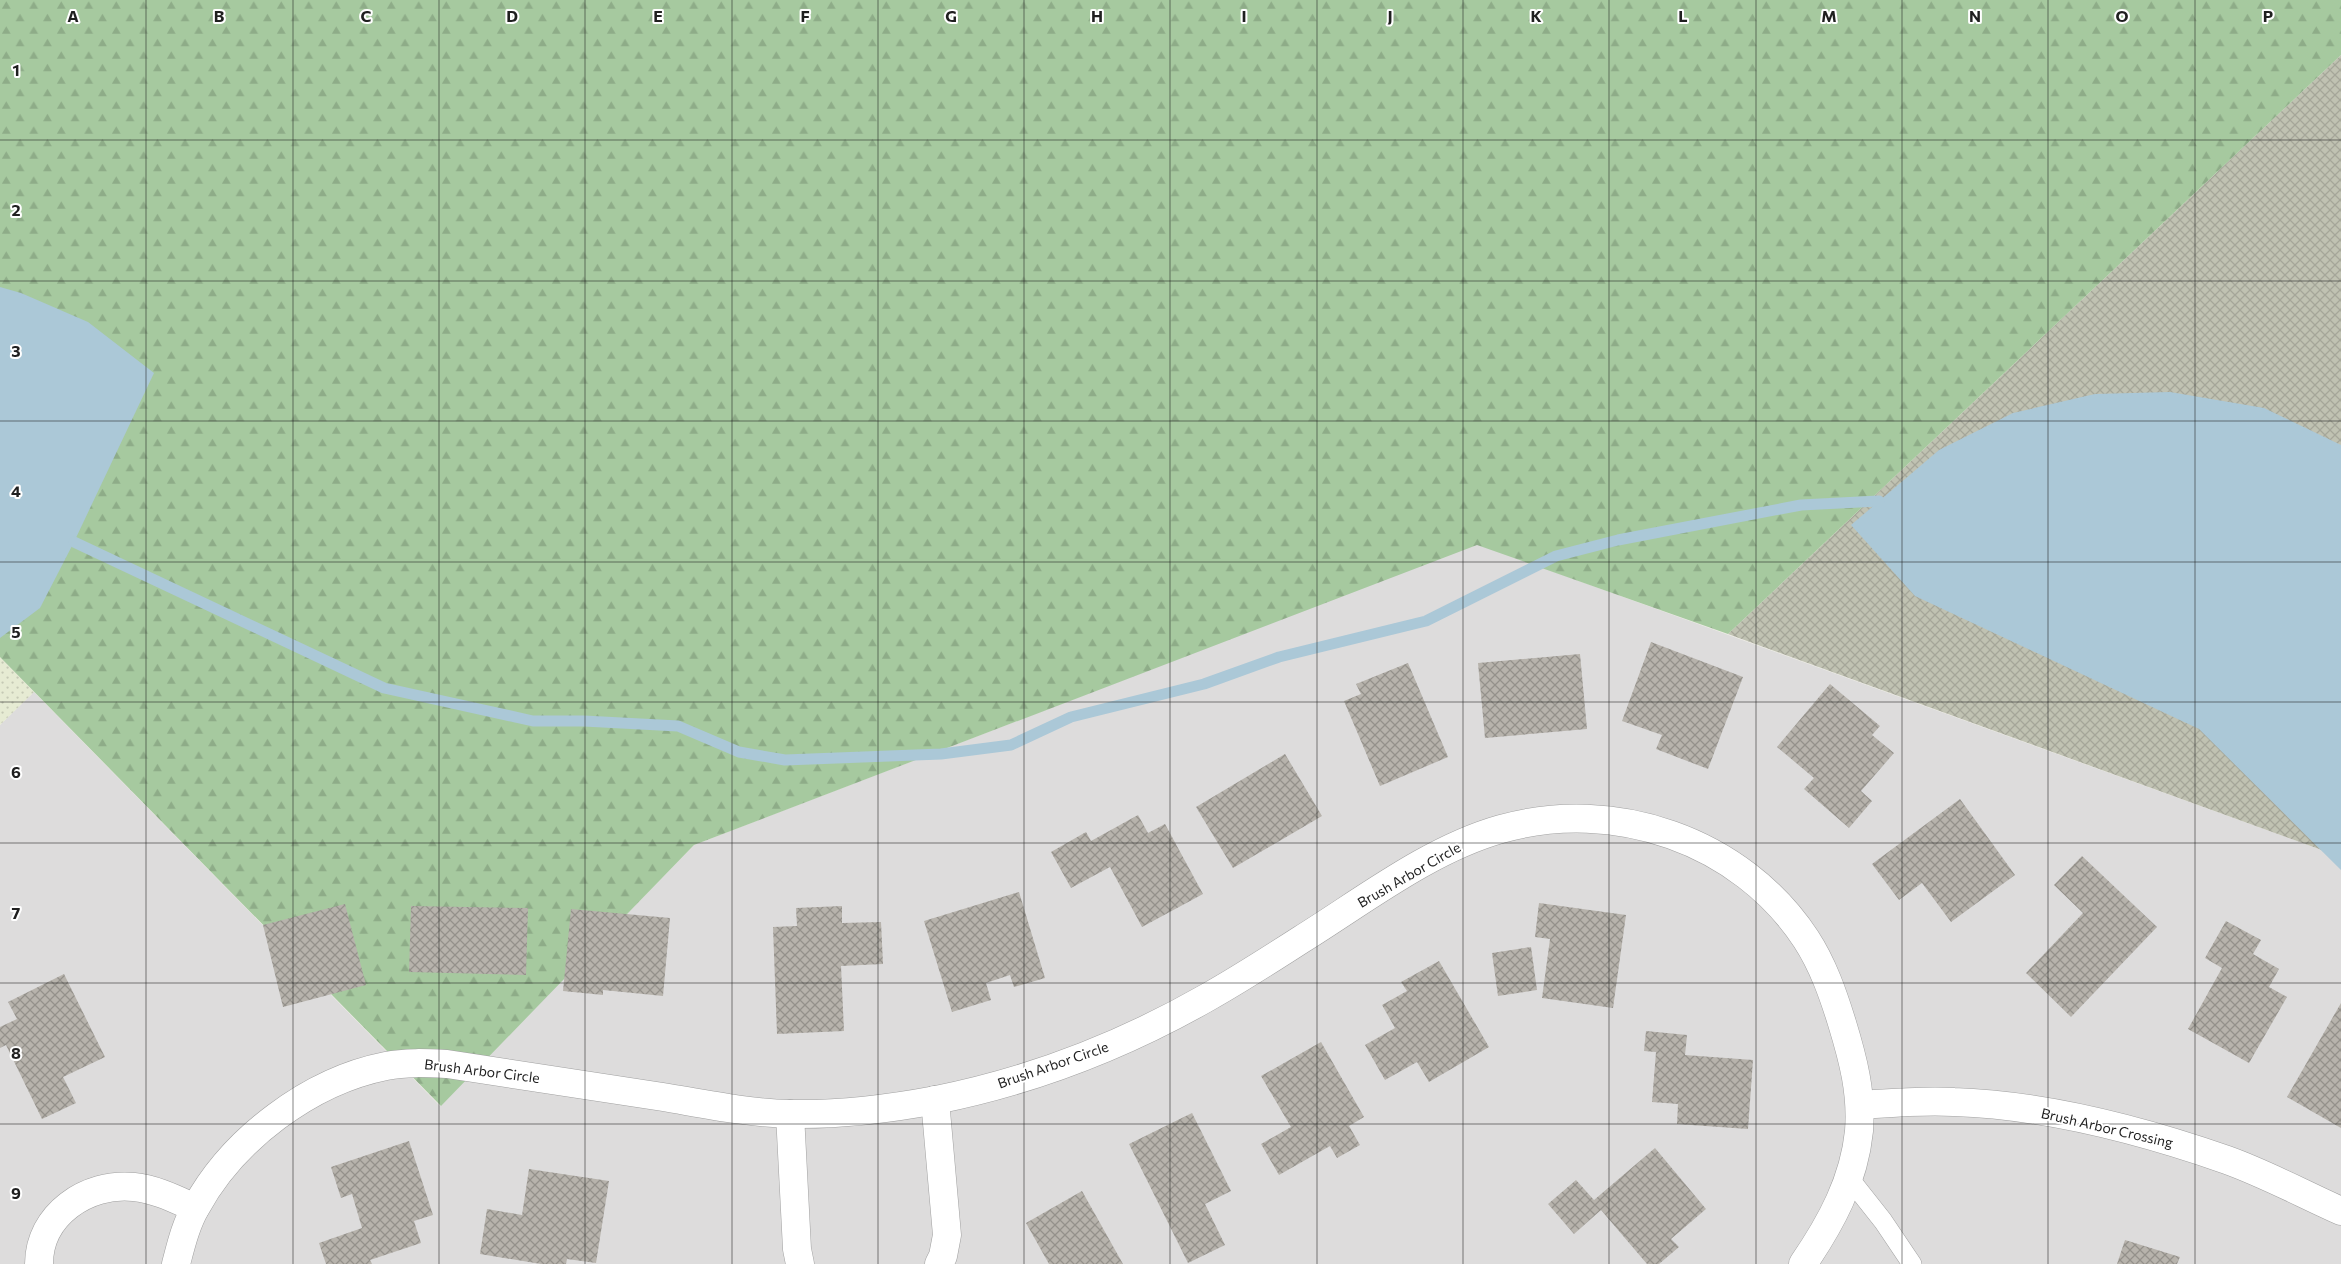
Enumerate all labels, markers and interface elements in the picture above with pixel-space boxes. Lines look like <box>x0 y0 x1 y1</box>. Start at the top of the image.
text: A <box>67 6 79 25</box>
text: B <box>214 6 225 25</box>
text: C <box>361 6 372 25</box>
text: D <box>506 6 518 25</box>
text: E <box>653 6 663 25</box>
text: F <box>800 6 810 25</box>
text: G <box>945 6 957 25</box>
text: H <box>1091 6 1103 25</box>
text: I <box>1241 6 1247 25</box>
text: J <box>1387 6 1393 25</box>
text: K <box>1530 6 1542 25</box>
text: L <box>1678 6 1688 25</box>
text: M <box>1821 6 1837 25</box>
text: N <box>1969 6 1981 25</box>
text: O <box>2115 6 2129 25</box>
text: P <box>2263 6 2273 25</box>
text: 1 <box>12 60 20 79</box>
text: 2 <box>11 200 21 219</box>
text: 3 <box>11 341 21 360</box>
text: 4 <box>11 481 21 500</box>
text: 5 <box>11 622 21 641</box>
text: 6 <box>11 762 21 781</box>
street label: Brush Arbor Circle <box>1354 838 1463 911</box>
text: 7 <box>12 903 21 922</box>
street label: Brush Arbor Circle <box>995 1038 1110 1091</box>
text: 8 <box>11 1043 21 1062</box>
street label: Brush Arbor Circle <box>423 1055 541 1086</box>
street label: Brush Arbor Crossing <box>2040 1104 2175 1151</box>
text: 9 <box>11 1183 21 1202</box>

